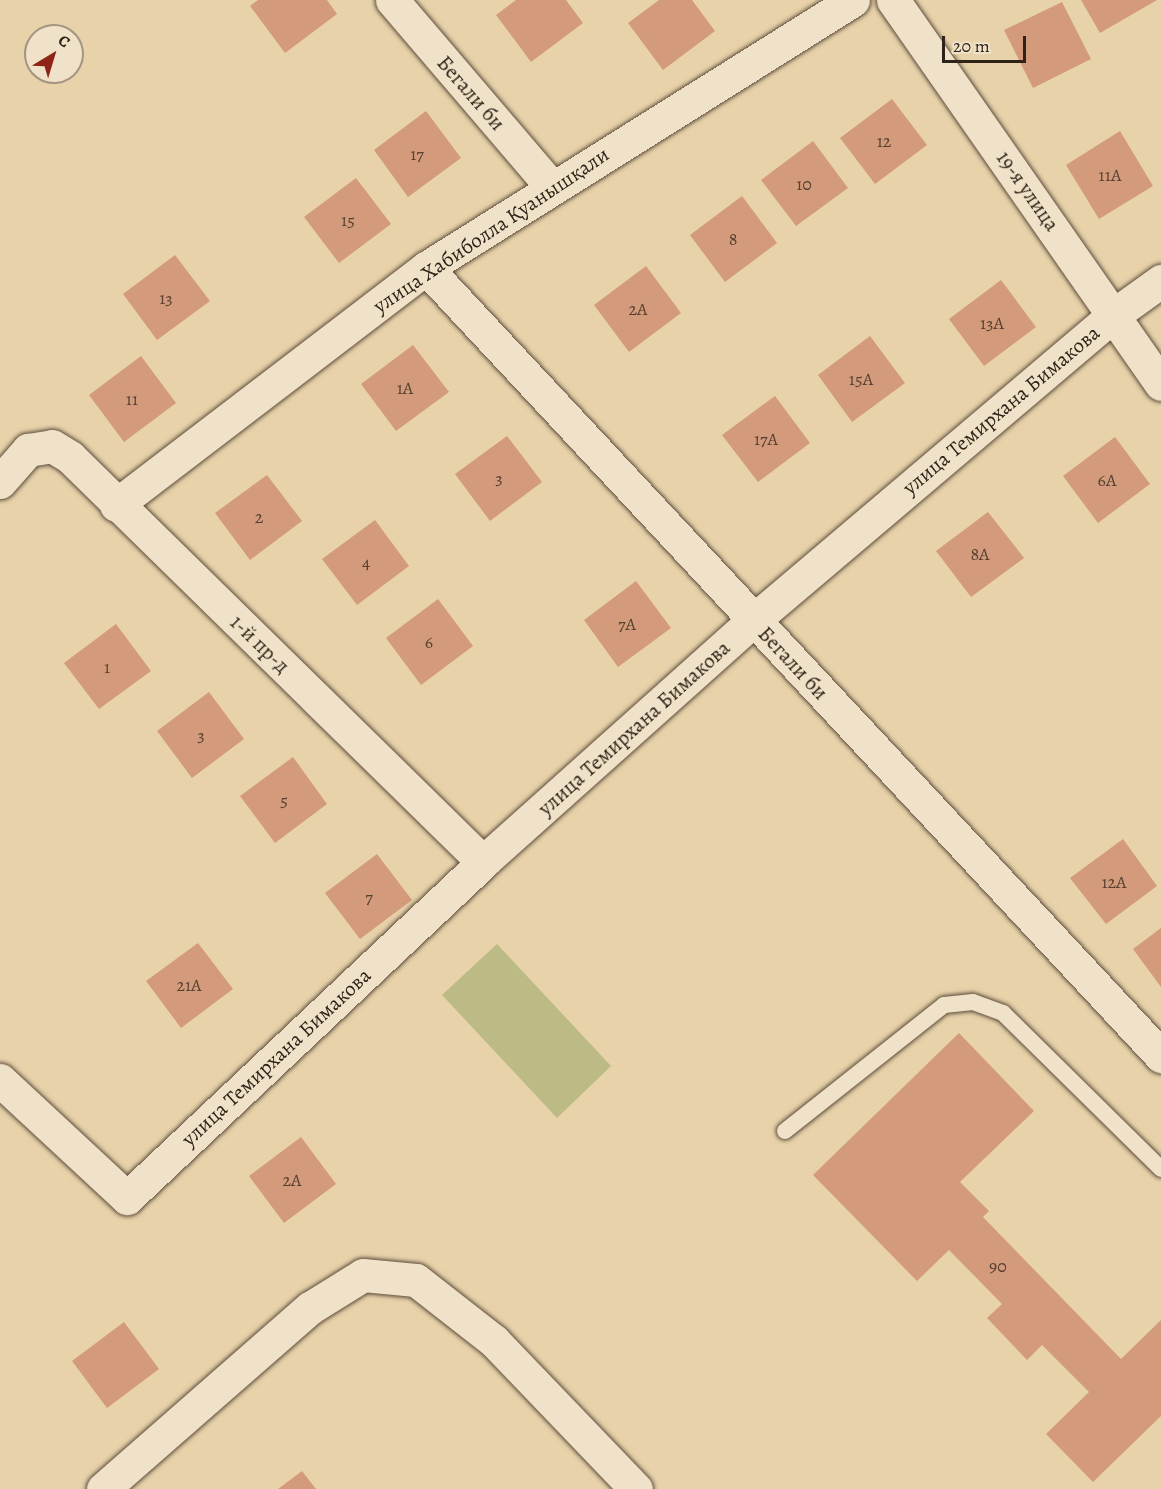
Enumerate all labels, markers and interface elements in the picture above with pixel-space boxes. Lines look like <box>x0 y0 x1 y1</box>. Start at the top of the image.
north arrow <box>24 24 84 84</box>
scale bar <box>945 24 1029 62</box>
text: С <box>53 30 75 53</box>
text: 20 m <box>953 34 990 58</box>
street label: Бегали би <box>432 50 510 136</box>
house number: 12 <box>877 130 891 152</box>
street label: улица Хабиболла Қуанышқали <box>368 142 614 318</box>
house number: 17 <box>410 143 424 165</box>
street label: 19-я улица <box>991 146 1065 236</box>
house number: 11А <box>1099 164 1121 186</box>
house number: 10 <box>796 173 812 195</box>
house number: 15 <box>341 209 355 231</box>
house number: 8 <box>729 228 737 250</box>
house number: 13 <box>159 287 173 309</box>
house number: 2А <box>628 298 648 320</box>
house number: 13А <box>980 312 1004 334</box>
street label: улица Темирхана Бимакова <box>897 320 1105 500</box>
house number: 15А <box>849 368 873 390</box>
house number: 1А <box>397 377 413 399</box>
house number: 11 <box>126 388 138 410</box>
house number: 17А <box>754 428 778 450</box>
house number: 3 <box>495 467 503 489</box>
house number: 6А <box>1098 469 1116 491</box>
house number: 2 <box>255 506 263 528</box>
house number: 8А <box>970 543 990 565</box>
house number: 4 <box>362 551 370 573</box>
street label: 1-й пр-д <box>225 610 295 678</box>
house number: 7А <box>618 613 636 635</box>
street label: Бегали би <box>753 621 833 705</box>
house number: 6 <box>425 631 433 653</box>
street label: улица Темирхана Бимакова <box>533 635 735 821</box>
house number: 1 <box>104 656 110 678</box>
house number: 3 <box>197 724 205 746</box>
house number: 5 <box>280 789 288 811</box>
house number: 12А <box>1101 871 1127 893</box>
house number: 7 <box>365 886 373 908</box>
street label: улица Темирхана Бимакова <box>176 963 376 1151</box>
house number: 21А <box>176 974 202 996</box>
house number: 2А <box>282 1169 302 1191</box>
house number: 90 <box>989 1255 1007 1277</box>

